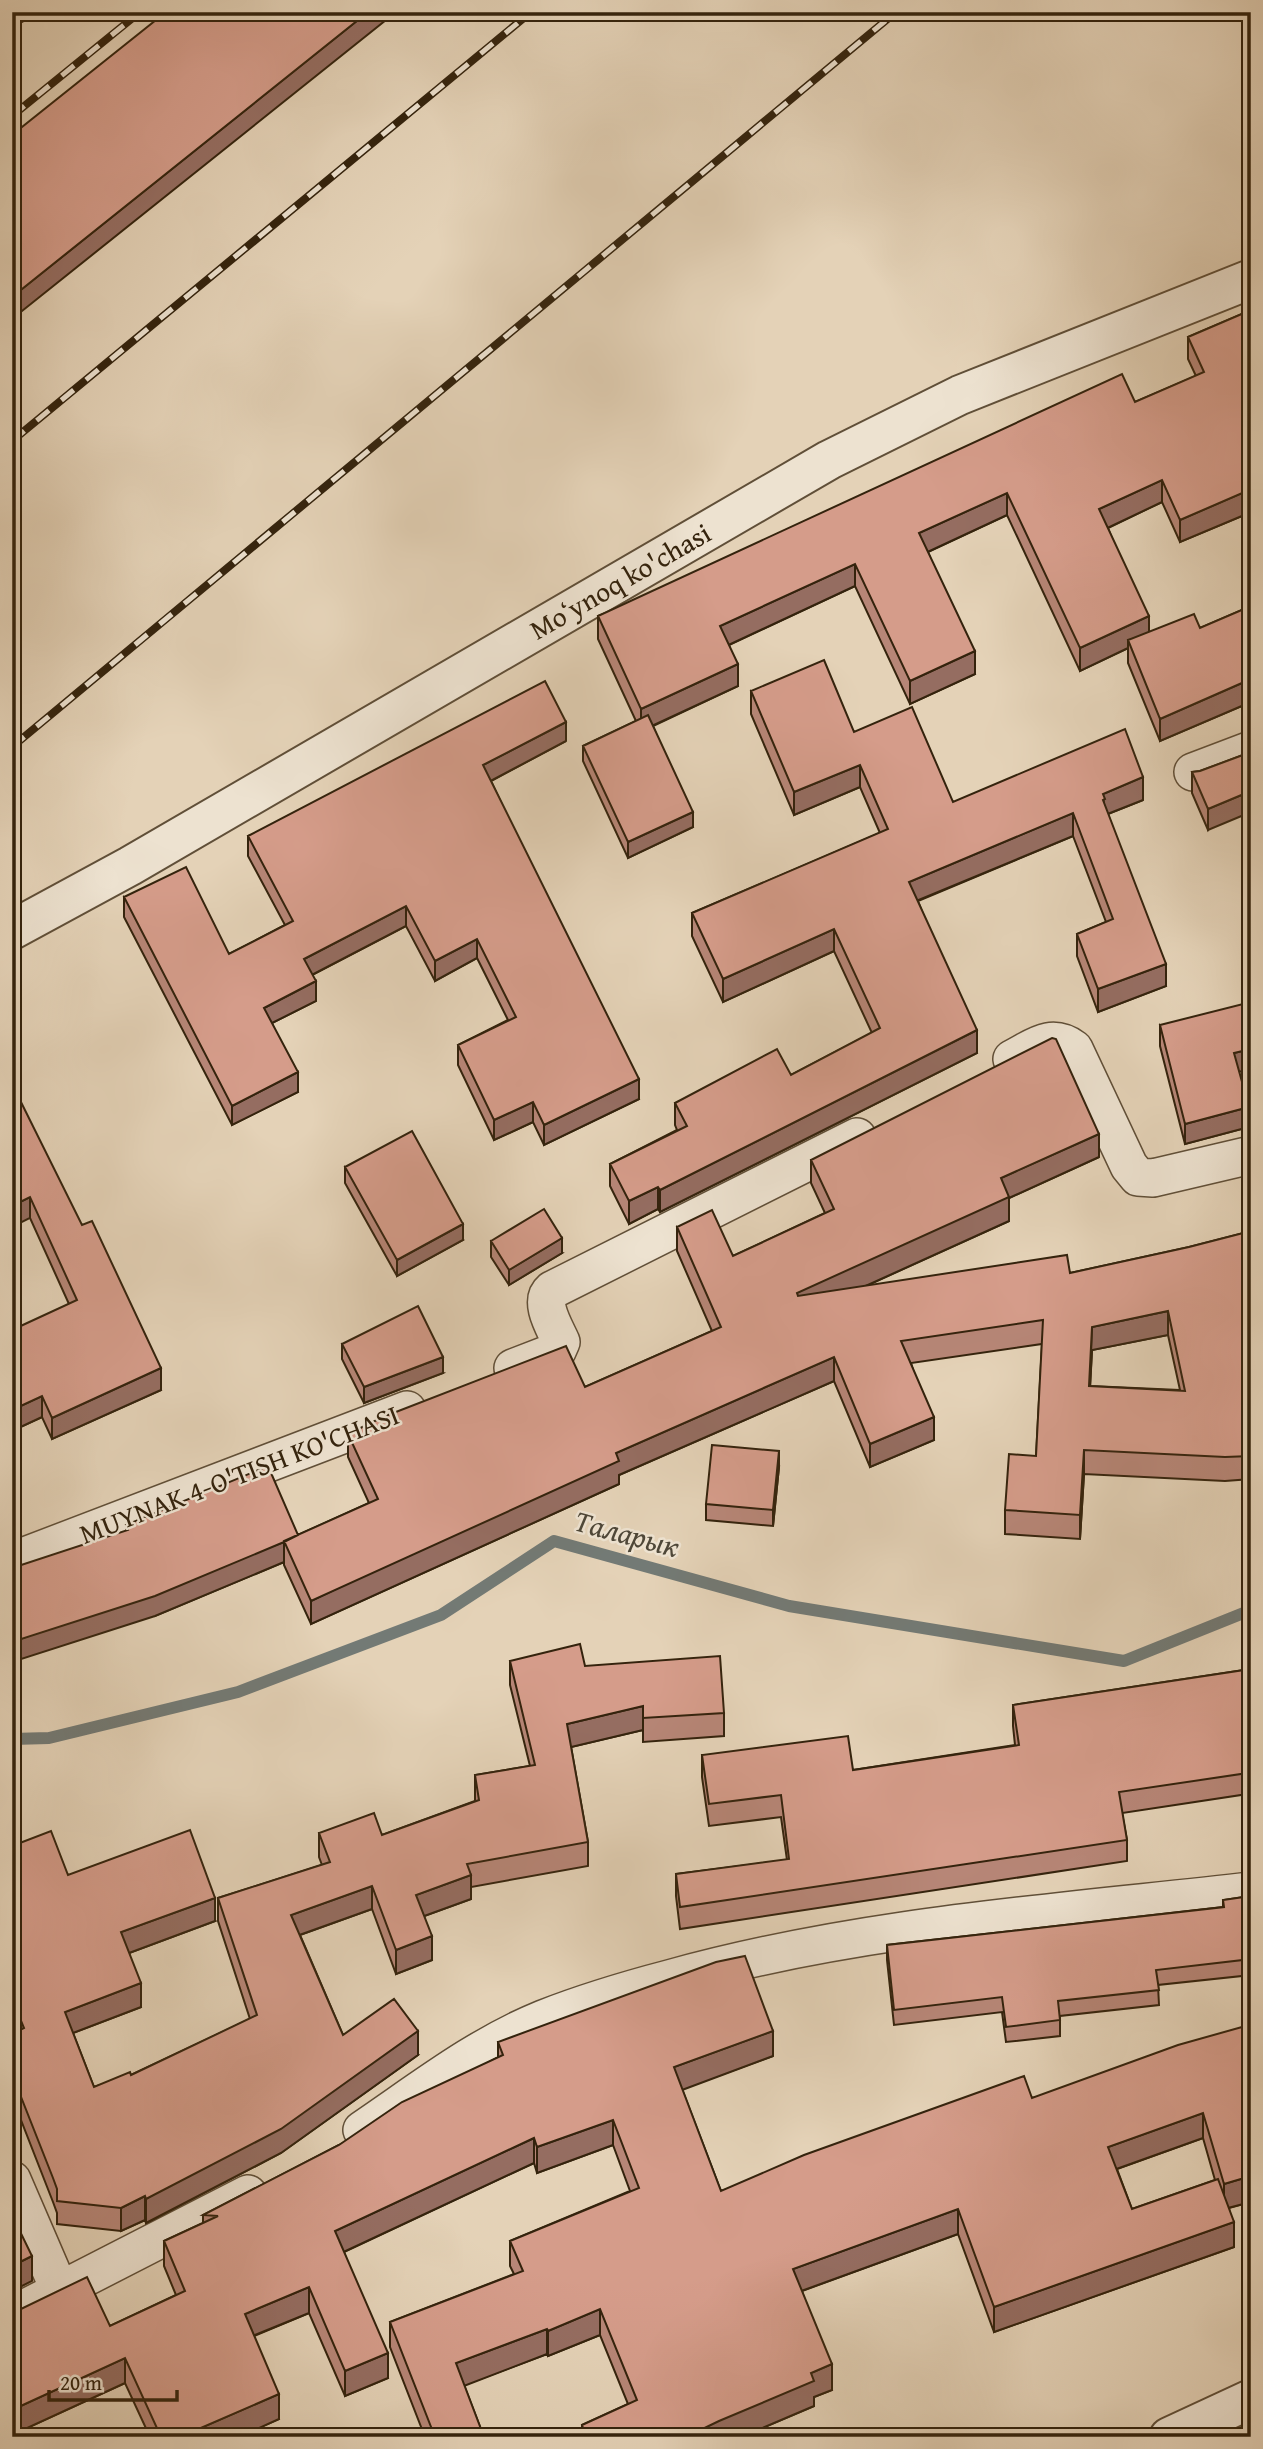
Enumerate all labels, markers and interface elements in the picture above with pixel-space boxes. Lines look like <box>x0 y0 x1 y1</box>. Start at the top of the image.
street label: Moʻynoq ko'chasi <box>521 512 718 649</box>
street label: MUYNAK 4-O'TISH KO'CHASI <box>73 1394 405 1553</box>
water label: Таларык <box>570 1498 685 1568</box>
scale bar <box>49 2358 177 2402</box>
text: 20 m <box>60 2367 102 2398</box>

